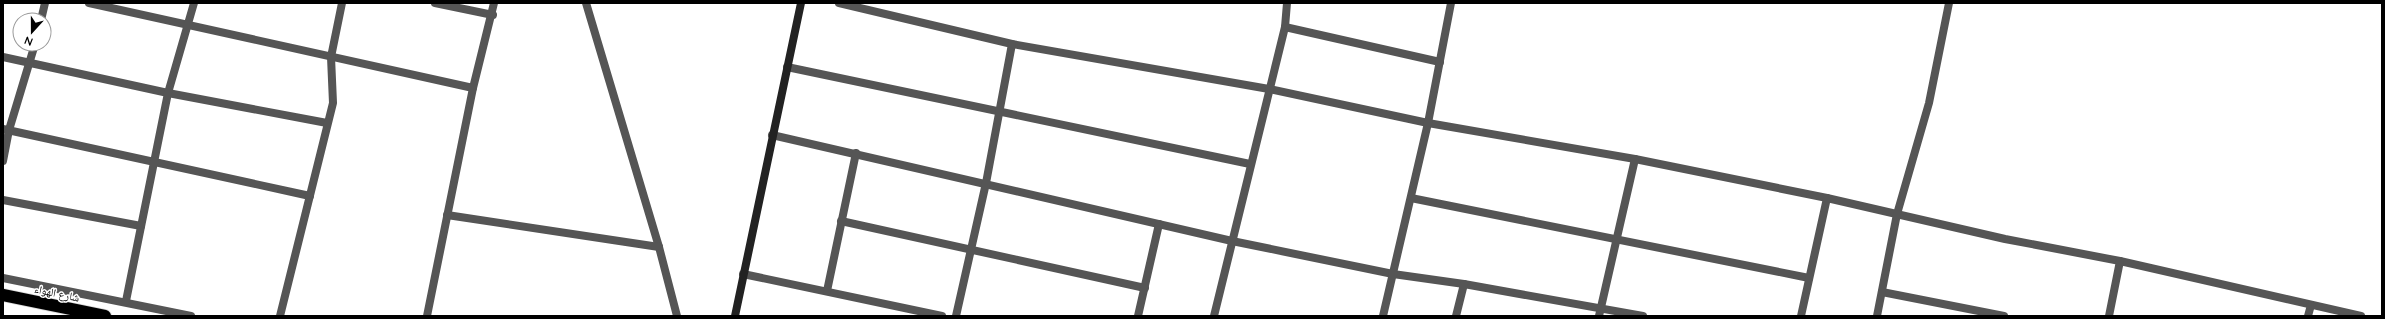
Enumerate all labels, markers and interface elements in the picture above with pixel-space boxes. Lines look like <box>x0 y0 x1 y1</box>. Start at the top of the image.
north arrow <box>12 12 52 52</box>
text: N <box>22 33 35 49</box>
street label: شارع الهواء <box>33 281 81 305</box>

